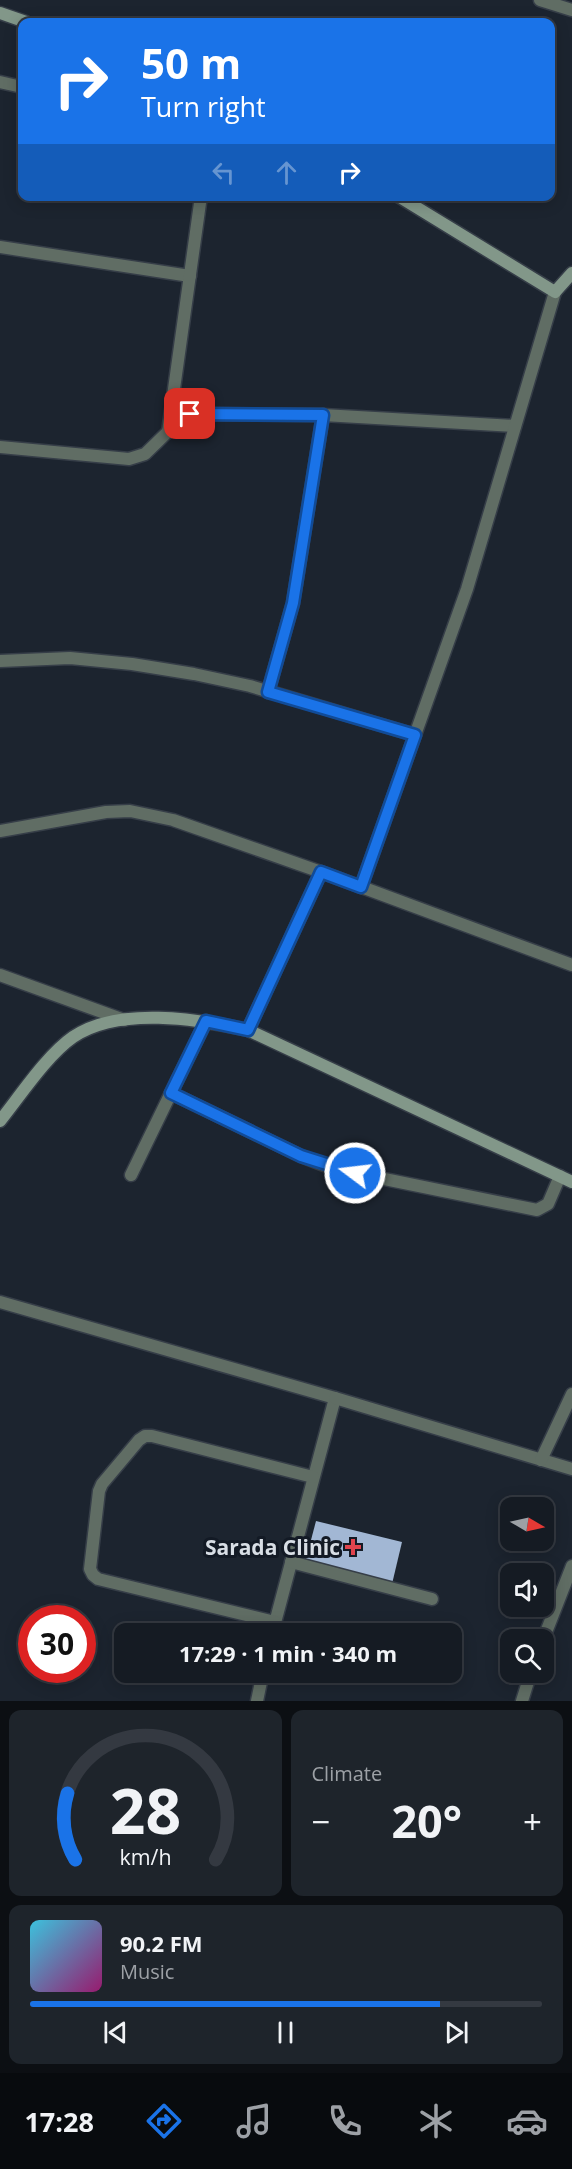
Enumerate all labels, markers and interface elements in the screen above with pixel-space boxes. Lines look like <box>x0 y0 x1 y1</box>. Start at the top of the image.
text: 50 m <box>141 34 241 91</box>
icon: right <box>42 42 120 120</box>
text: Turn right <box>141 88 266 125</box>
icon: left <box>207 156 240 189</box>
icon: ahead <box>270 156 303 189</box>
icon: right <box>333 156 366 189</box>
pin <box>164 388 215 439</box>
icon: arrive <box>173 397 206 430</box>
position arrow <box>323 1141 387 1205</box>
north arrow <box>500 1497 554 1551</box>
map controls <box>500 1497 554 1683</box>
place label: Sarada Clinic <box>205 1533 340 1561</box>
marker: Sarada Clinic <box>344 1538 362 1556</box>
button: sound <box>500 1563 554 1617</box>
speed limit sign: 30 <box>18 1605 96 1683</box>
button: search <box>500 1629 554 1683</box>
text: 17:29 · 1 min · 340 m <box>179 1638 397 1668</box>
text: Climate <box>312 1760 382 1787</box>
text: 28 <box>110 1767 181 1852</box>
text: 20° <box>391 1790 462 1851</box>
text: − <box>312 1799 330 1844</box>
text: + <box>523 1799 542 1844</box>
text: km/h <box>119 1842 171 1871</box>
text: 90.2 FM <box>120 1928 203 1958</box>
text: Music <box>120 1958 174 1985</box>
icon: previous <box>99 2016 132 2049</box>
icon: pause <box>269 2016 302 2049</box>
icon: next <box>440 2016 473 2049</box>
icon: directions <box>143 2100 185 2142</box>
icon: music <box>233 2100 275 2142</box>
icon: phone <box>324 2100 366 2142</box>
icon: climate <box>415 2100 457 2142</box>
icon: car <box>506 2100 548 2142</box>
text: 17:28 <box>24 2103 94 2140</box>

